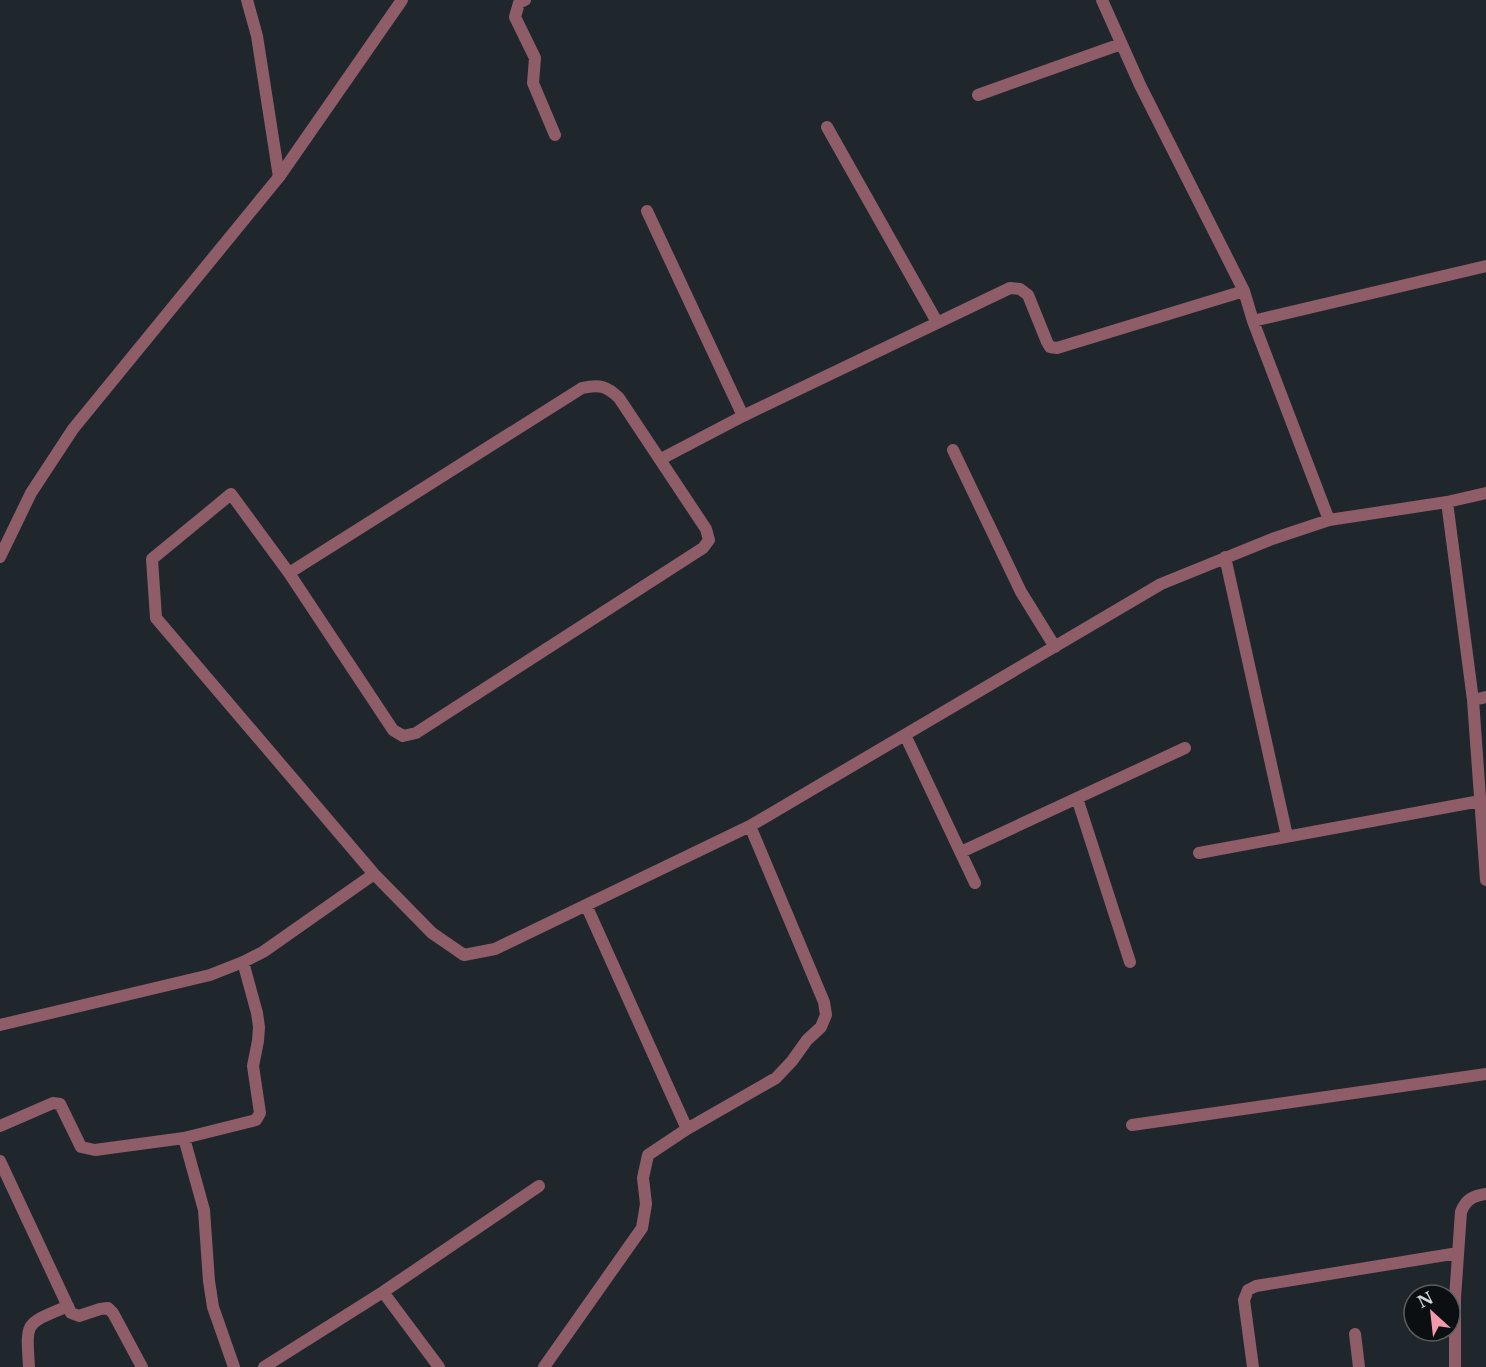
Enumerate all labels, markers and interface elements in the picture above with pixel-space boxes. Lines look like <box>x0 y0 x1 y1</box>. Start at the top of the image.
north arrow <box>1402 1283 1462 1343</box>
text: N <box>1414 1287 1436 1312</box>

